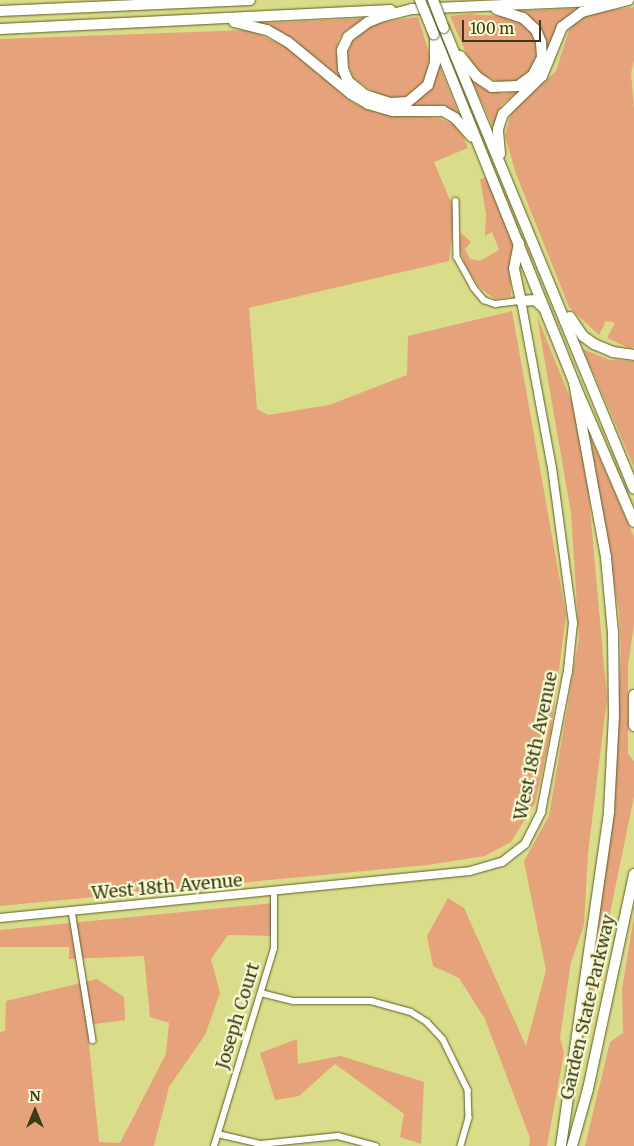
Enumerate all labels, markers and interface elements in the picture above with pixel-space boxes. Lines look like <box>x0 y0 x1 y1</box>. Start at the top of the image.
scale bar <box>464 10 543 42</box>
text: 100 m <box>470 19 514 38</box>
street label: West 18th Avenue <box>510 670 562 822</box>
street label: West 18th Avenue <box>91 870 243 904</box>
street label: Garden State Parkway <box>556 912 620 1102</box>
street label: Joseph Court <box>212 960 264 1072</box>
north arrow <box>10 1086 60 1136</box>
text: N <box>29 1087 41 1105</box>

